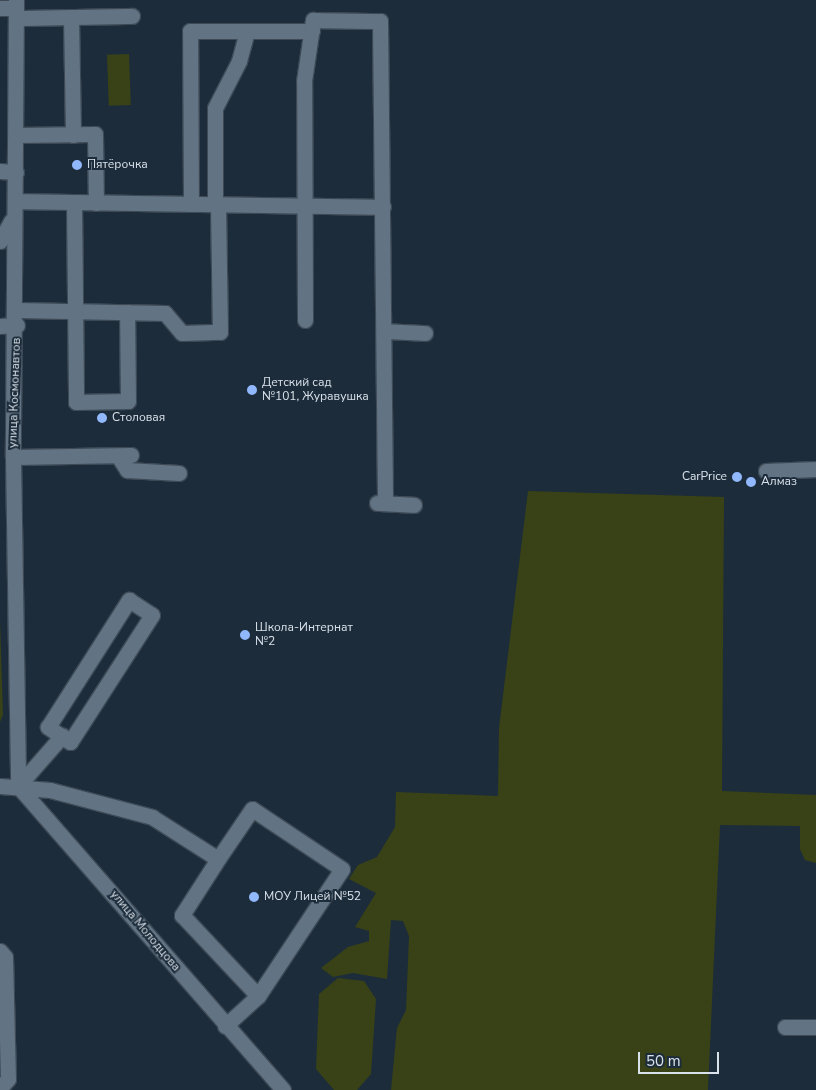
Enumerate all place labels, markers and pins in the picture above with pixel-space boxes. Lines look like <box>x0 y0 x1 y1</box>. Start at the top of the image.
place label: Пятёрочка <box>87 158 148 172</box>
marker: Пятёрочка <box>71 159 83 171</box>
place label: Детский сад №101, Журавушка <box>262 376 369 404</box>
marker: Детский сад №101, Журавушка <box>246 384 258 396</box>
place label: Столовая <box>112 411 165 425</box>
marker: Столовая <box>96 412 108 424</box>
place label: CarPrice <box>682 470 727 484</box>
marker: CarPrice <box>731 471 743 483</box>
place label: Алмаз <box>761 475 797 489</box>
marker: Алмаз <box>745 476 757 488</box>
place label: Школа-Интернат №2 <box>255 621 353 649</box>
marker: Школа-Интернат №2 <box>239 629 251 641</box>
place label: МОУ Лицей №52 <box>264 890 361 904</box>
marker: МОУ Лицей №52 <box>248 891 260 903</box>

